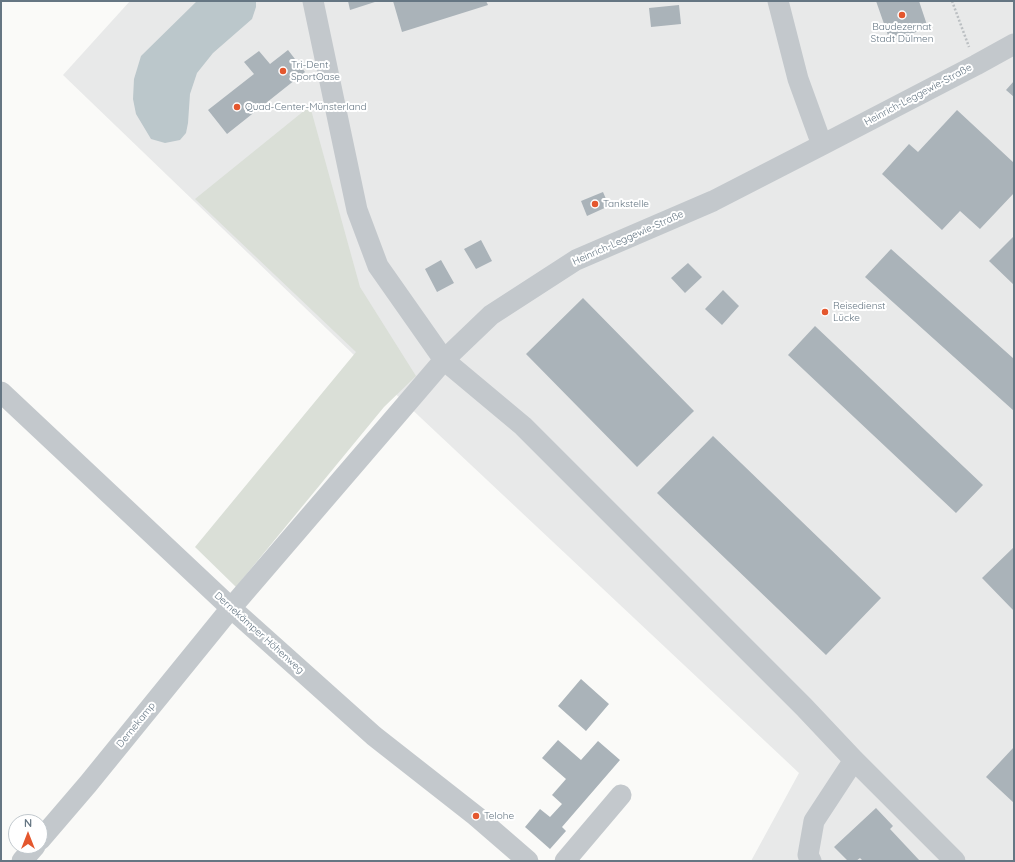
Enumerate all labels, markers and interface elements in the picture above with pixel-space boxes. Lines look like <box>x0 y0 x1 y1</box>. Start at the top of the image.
marker: Baudezernat Stadt Dülmen <box>897 10 907 20</box>
place label: Baudezernat Stadt Dülmen <box>871 21 933 44</box>
place label: Tri-Dent SportOase <box>291 59 340 82</box>
street label: Heinrich-Leggewie-Straße <box>862 62 974 128</box>
marker: Tri-Dent SportOase <box>278 66 288 76</box>
place label: Quad-Center-Münsterland <box>245 101 367 113</box>
marker: Quad-Center-Münsterland <box>232 102 242 112</box>
place label: Tankstelle <box>603 198 649 210</box>
marker: Tankstelle <box>590 199 600 209</box>
street label: Heinrich-Leggewie-Straße <box>571 208 685 268</box>
place label: Reisedienst Lücke <box>833 300 885 324</box>
marker: Reisedienst Lücke <box>820 307 830 317</box>
street label: Dernekämper Höhenweg <box>212 590 306 676</box>
street label: Dernekamp <box>114 700 158 750</box>
place label: Telohe <box>484 810 514 822</box>
marker: Telohe <box>471 811 481 821</box>
north arrow <box>8 814 48 854</box>
text: N <box>24 816 32 830</box>

